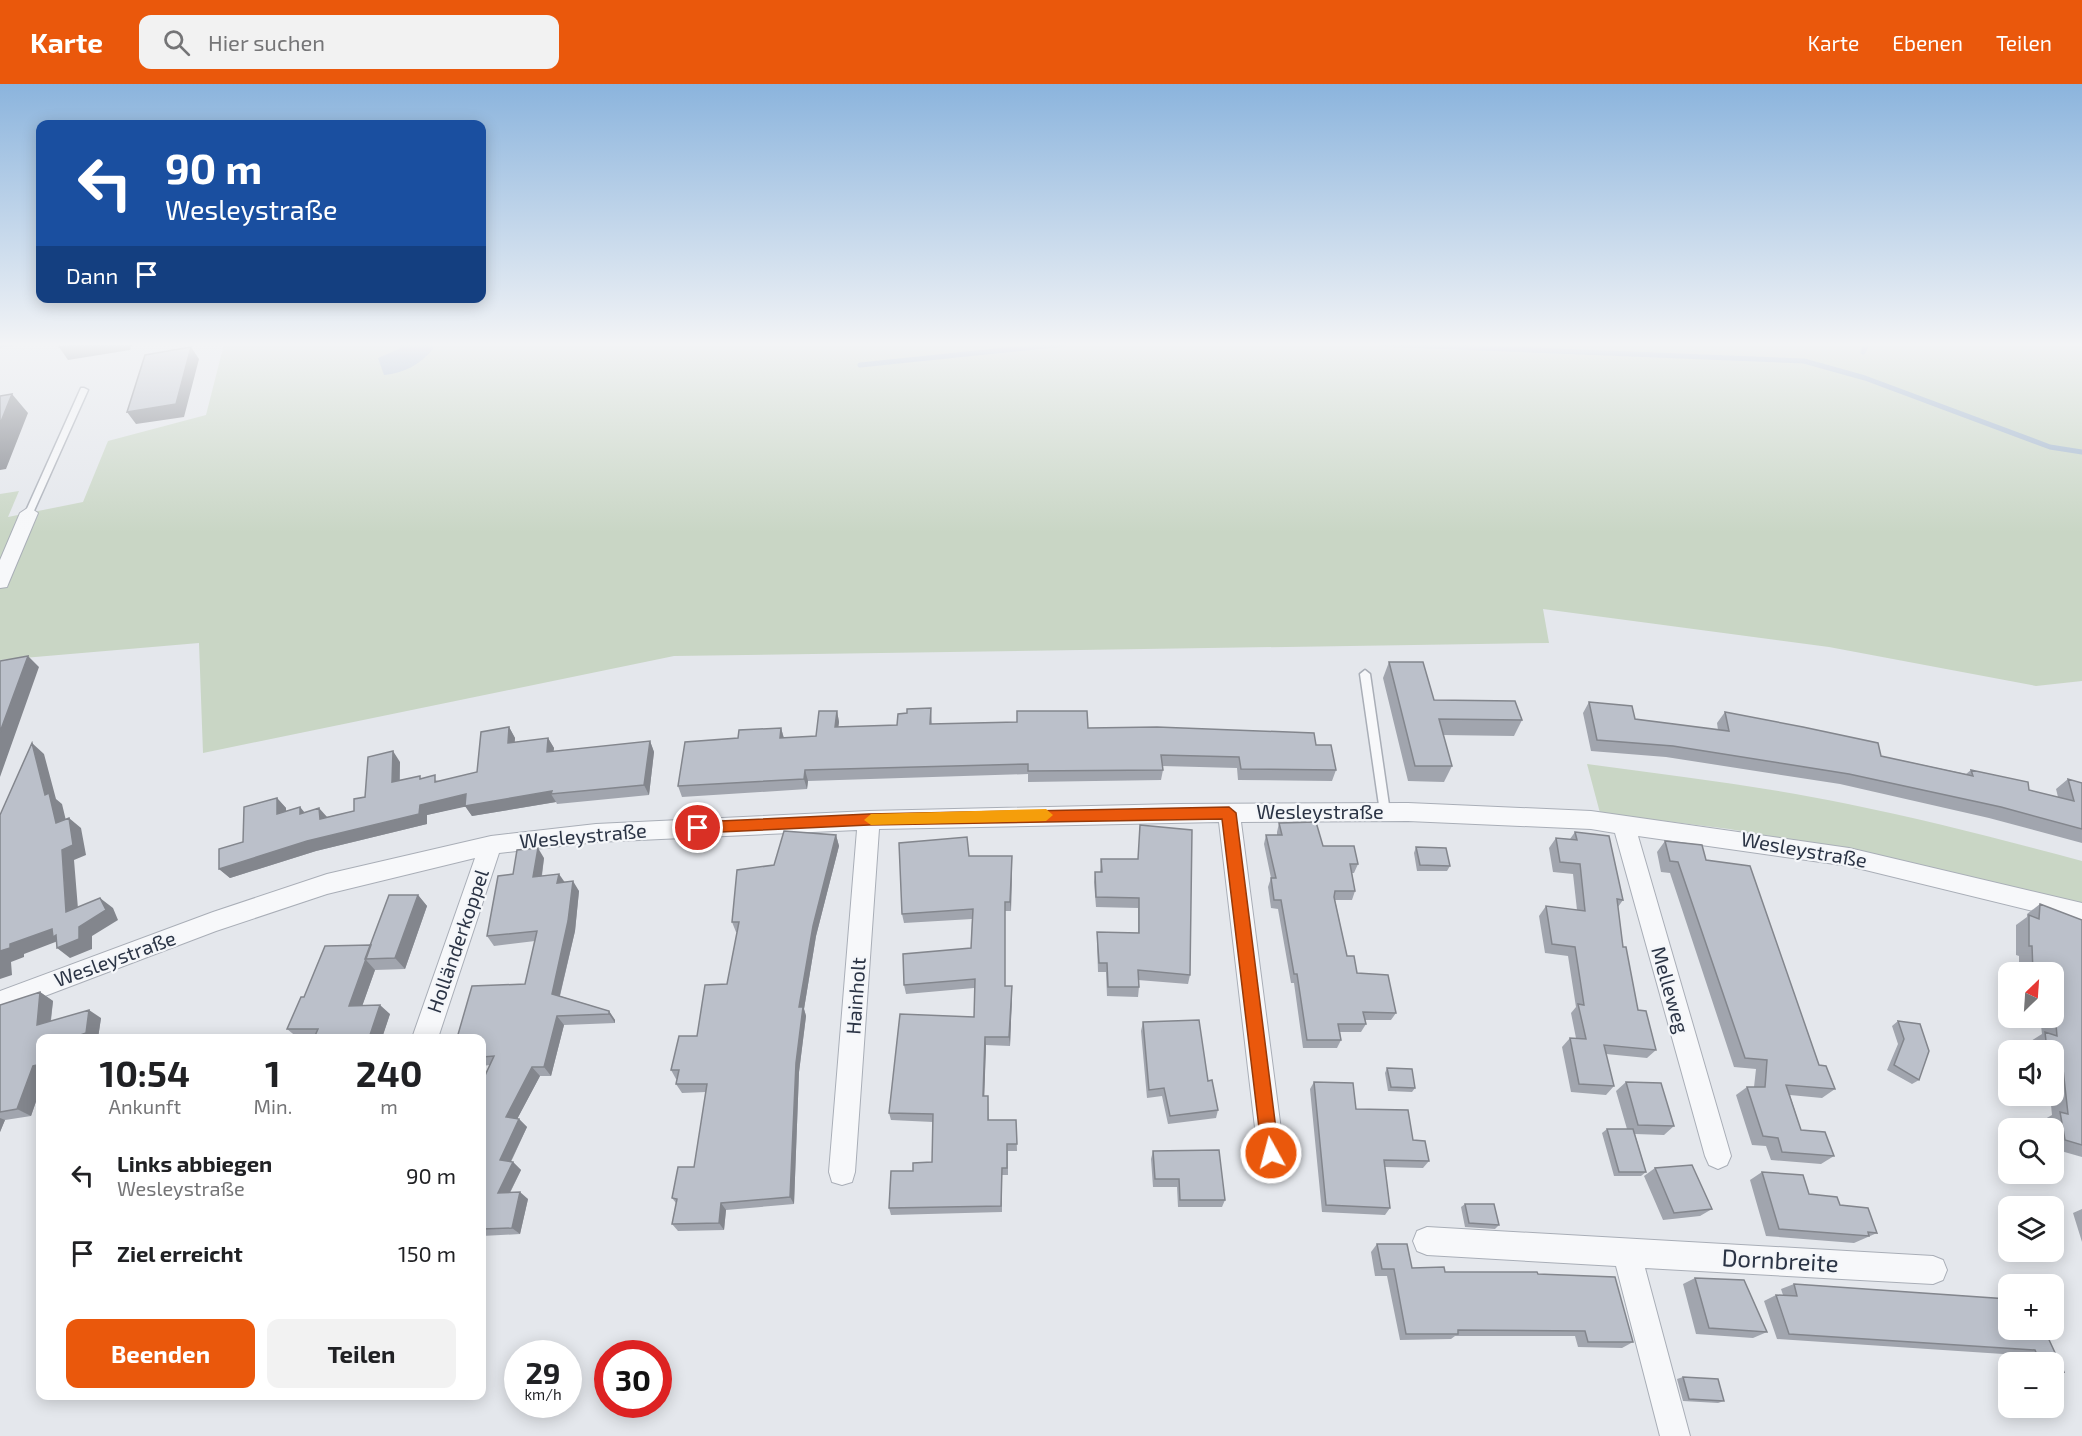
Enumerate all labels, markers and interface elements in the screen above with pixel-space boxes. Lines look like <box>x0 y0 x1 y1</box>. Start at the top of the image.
search box <box>139 15 559 69</box>
text: Karte <box>30 25 103 59</box>
icon: search <box>160 26 193 59</box>
text: Hier suchen <box>208 29 325 55</box>
text: Karte <box>1808 30 1859 55</box>
text: Ebenen <box>1892 30 1963 55</box>
text: Teilen <box>1996 30 2052 55</box>
text: 90 m <box>165 142 262 192</box>
icon: left <box>66 144 144 222</box>
text: Wesleystraße <box>165 193 337 225</box>
icon: arrive <box>130 258 163 291</box>
text: Dann <box>66 262 118 288</box>
street label: Wesleystraße <box>1256 799 1384 823</box>
pin <box>672 802 723 853</box>
icon: arrive <box>681 811 714 844</box>
street label: Wesleystraße <box>518 817 648 853</box>
street label: Wesleystraße <box>1739 826 1869 872</box>
street label: Holländerkoppel <box>421 866 493 1016</box>
street label: Wesleystraße <box>51 925 179 991</box>
street label: Melleweg <box>1647 944 1695 1036</box>
street label: Hainholt <box>840 956 870 1035</box>
north arrow <box>1998 962 2064 1028</box>
map controls <box>1998 962 2064 1418</box>
button: sound <box>1998 1040 2064 1106</box>
text: 10:54 <box>100 1051 190 1094</box>
text: 1 <box>265 1051 281 1094</box>
text: 240 <box>356 1051 422 1094</box>
text: Ankunft <box>109 1094 181 1118</box>
text: Min. <box>254 1094 292 1118</box>
text: m <box>380 1094 398 1118</box>
button: search <box>1998 1118 2064 1184</box>
position arrow <box>1239 1121 1303 1185</box>
text: Links abbiegen <box>117 1150 272 1176</box>
icon: left <box>66 1159 99 1192</box>
text: 90 m <box>406 1162 456 1188</box>
text: Wesleystraße <box>117 1176 245 1200</box>
button: layers <box>1998 1196 2064 1262</box>
icon: arrive <box>66 1237 99 1270</box>
text: Ziel erreicht <box>117 1240 243 1266</box>
text: 150 m <box>398 1240 456 1266</box>
street label: Dornbreite <box>1721 1242 1839 1277</box>
button: + <box>1998 1274 2064 1340</box>
button: Beenden <box>66 1319 255 1388</box>
button: Teilen <box>267 1319 456 1388</box>
speed limit sign: 30 <box>594 1340 672 1418</box>
button: − <box>1998 1352 2064 1418</box>
text: 29 <box>525 1354 561 1390</box>
text: km/h <box>524 1385 562 1403</box>

